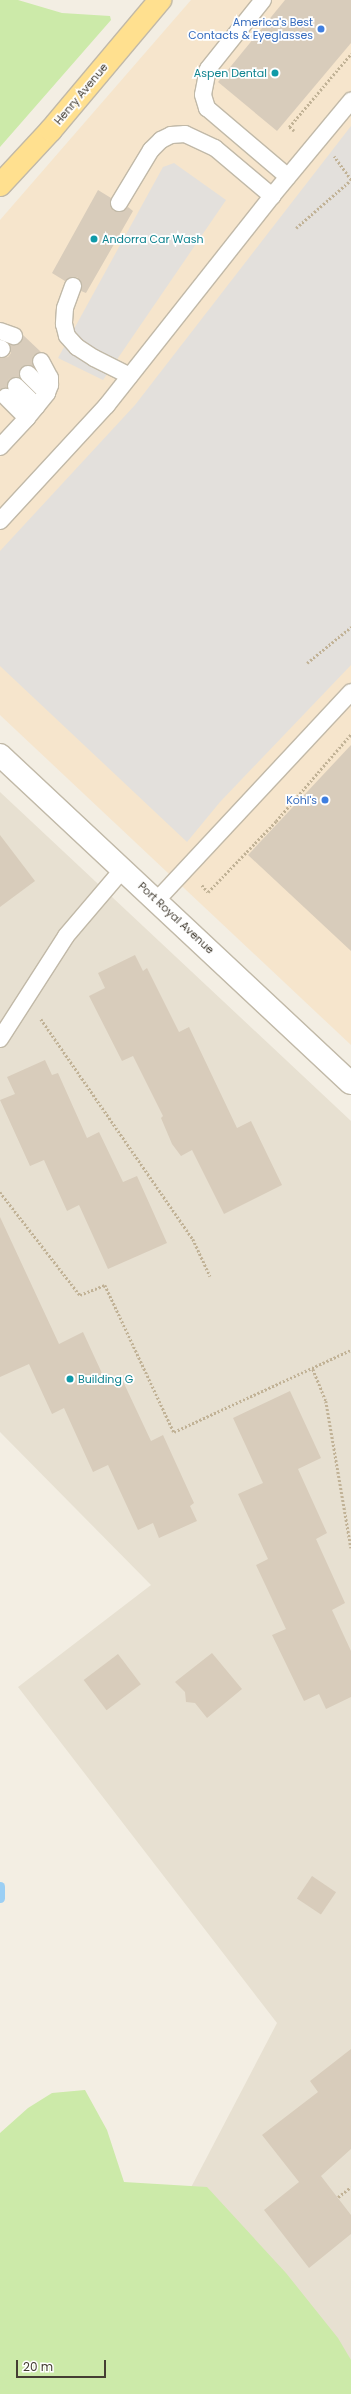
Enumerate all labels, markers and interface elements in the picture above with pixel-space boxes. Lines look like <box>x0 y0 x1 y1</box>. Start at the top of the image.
place label: America's Best Contacts & Eyeglasses <box>188 16 313 42</box>
marker: America's Best Contacts & Eyeglasses <box>316 24 326 34</box>
street label: Henry Avenue <box>52 61 110 127</box>
place label: Aspen Dental <box>194 66 267 80</box>
marker: Aspen Dental <box>270 68 280 78</box>
place label: Andorra Car Wash <box>102 232 203 246</box>
marker: Andorra Car Wash <box>89 234 99 244</box>
place label: Kohl's <box>286 793 317 807</box>
marker: Kohl's <box>320 795 330 805</box>
street label: Port Royal Avenue <box>135 879 217 957</box>
place label: Building G <box>78 1372 133 1386</box>
marker: Building G <box>65 1374 75 1384</box>
scale bar <box>18 2352 108 2378</box>
text: 20 m <box>23 2358 53 2375</box>

